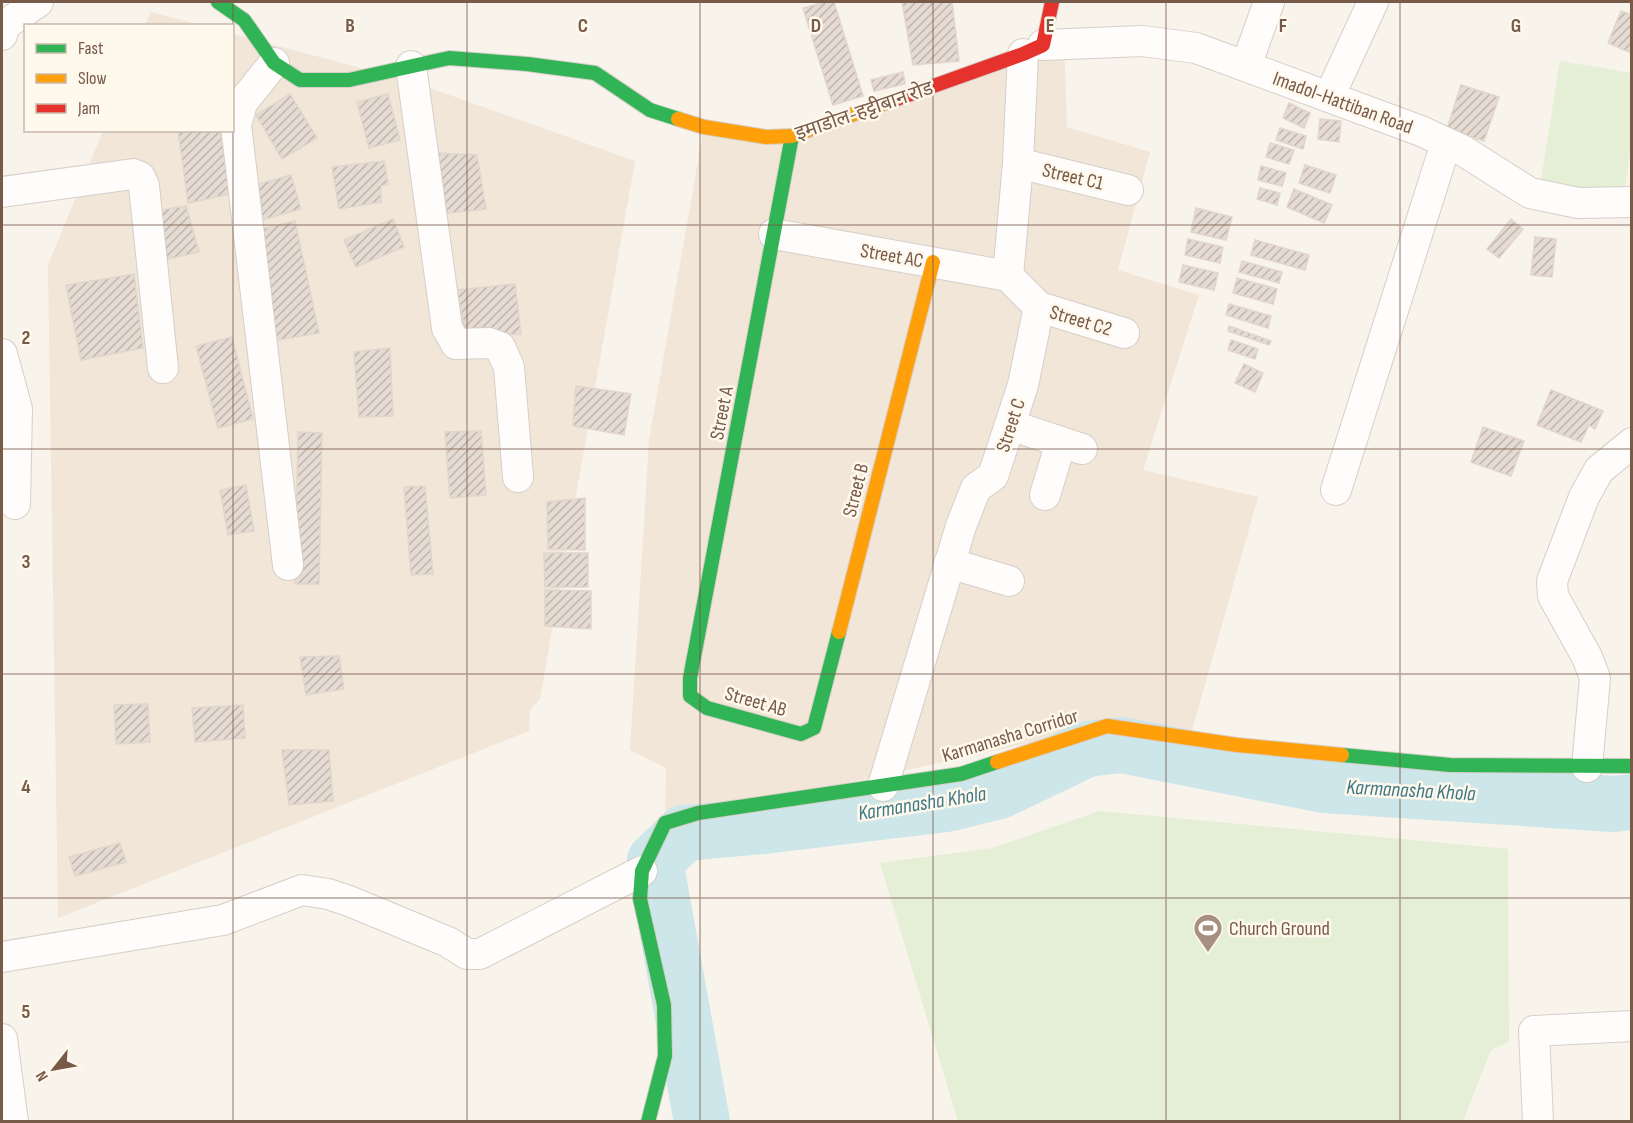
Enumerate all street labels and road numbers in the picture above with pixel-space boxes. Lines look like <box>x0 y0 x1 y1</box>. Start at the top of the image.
street label: Imadol-Hattiban Road <box>1269 67 1416 139</box>
street label: इमाडोल-हट्टीबान रोड <box>792 75 937 146</box>
street label: Street C1 <box>1040 158 1106 196</box>
street label: Street AC <box>858 239 925 273</box>
street label: Street C2 <box>1047 300 1115 342</box>
street label: Street A <box>705 384 739 442</box>
street label: Street C <box>991 395 1031 455</box>
street label: Street B <box>838 461 874 519</box>
street label: Street AB <box>722 682 789 722</box>
street label: Karmanasha Corridor <box>939 704 1082 768</box>

